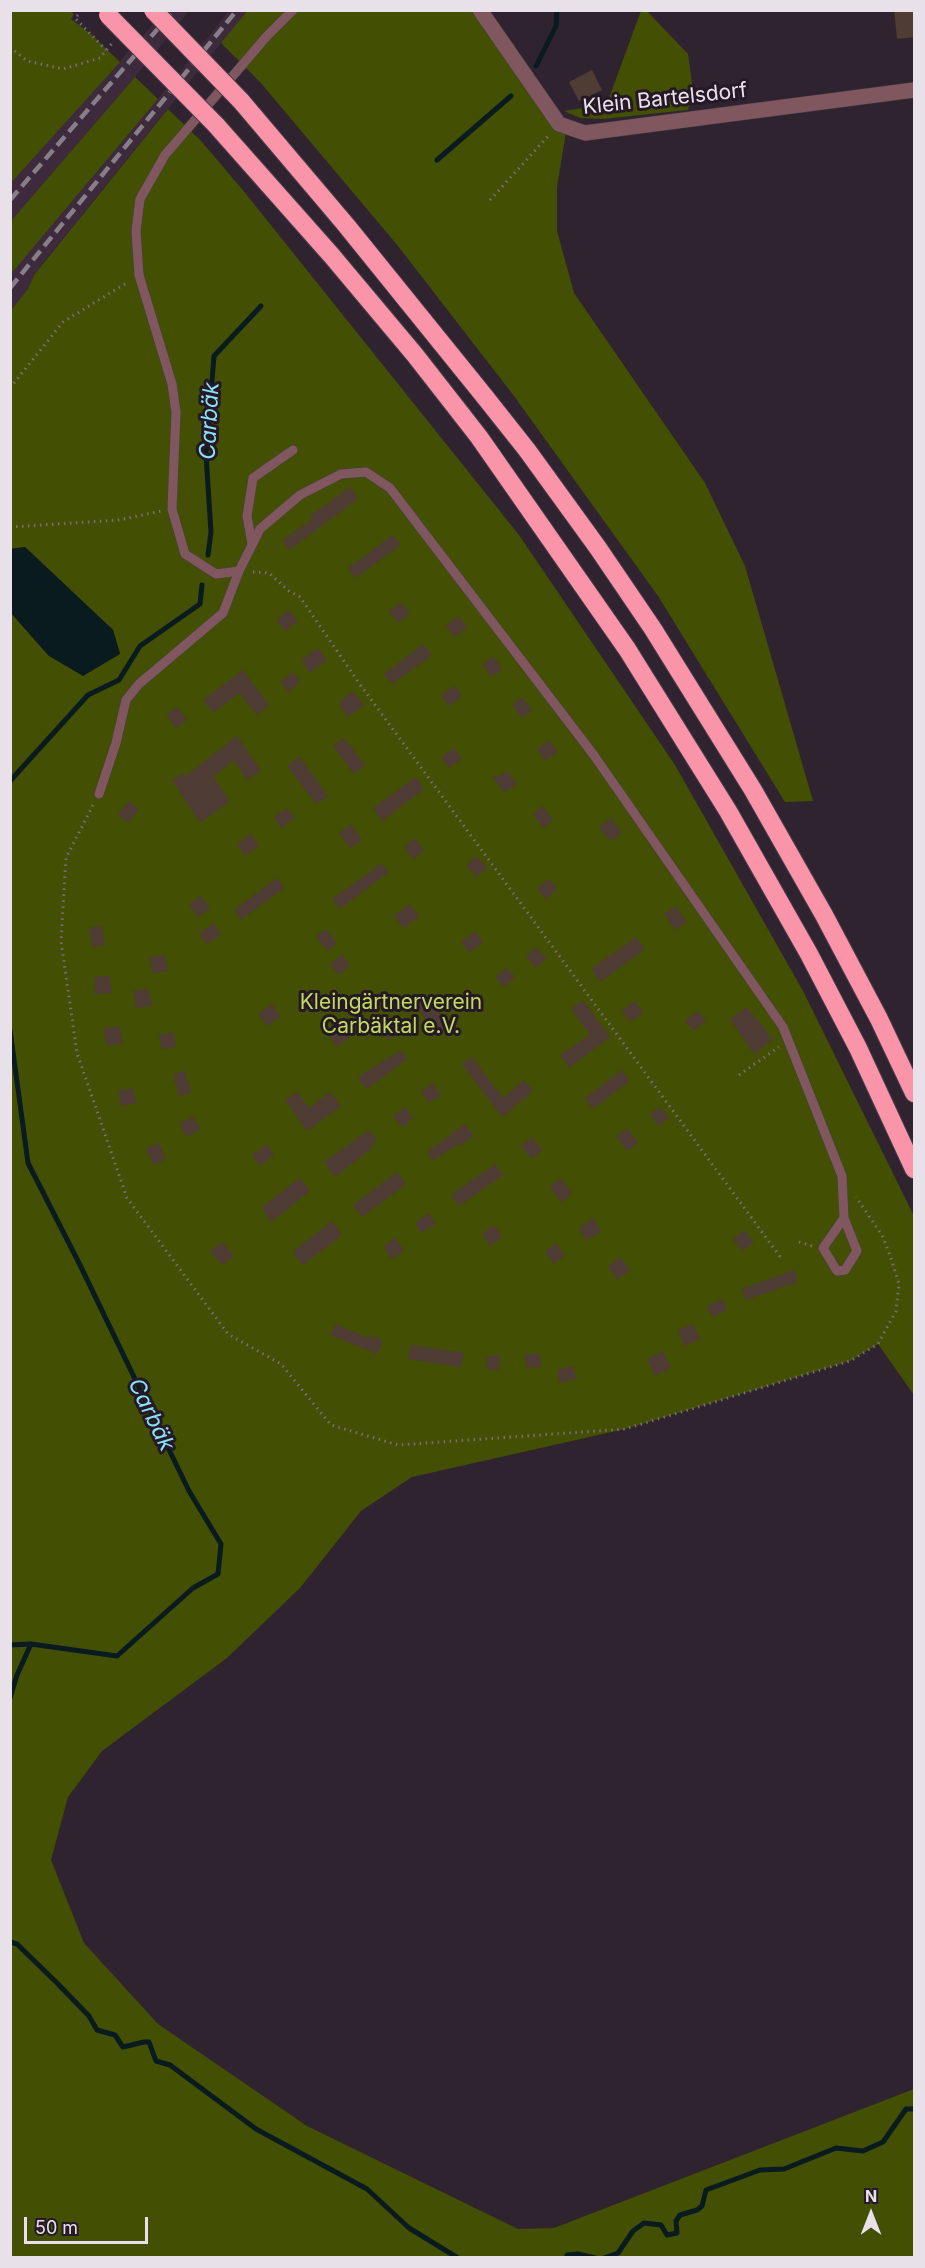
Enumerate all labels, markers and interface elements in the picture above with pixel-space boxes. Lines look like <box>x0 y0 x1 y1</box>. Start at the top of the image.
street label: Klein Bartelsdorf <box>582 78 748 120</box>
water label: Carbäk <box>195 382 225 460</box>
park label: Kleingärtnerverein Carbäktal e.V. <box>300 990 482 1040</box>
water label: Carbäk <box>122 1374 180 1456</box>
north arrow <box>841 2184 901 2244</box>
text: N <box>865 2186 877 2206</box>
scale bar <box>27 2205 152 2243</box>
text: 50 m <box>35 2217 78 2238</box>

